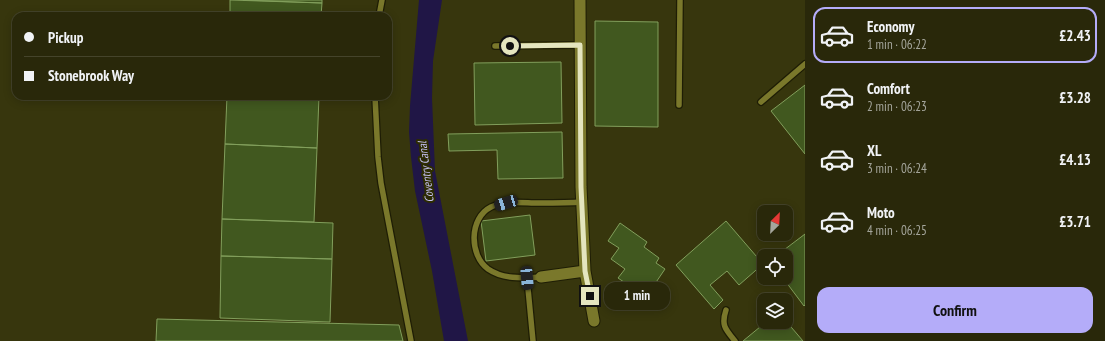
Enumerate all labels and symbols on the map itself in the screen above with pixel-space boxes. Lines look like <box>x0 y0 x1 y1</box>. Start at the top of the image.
route start <box>501 37 519 55</box>
water label: Coventry Canal <box>414 139 437 203</box>
car <box>493 194 519 212</box>
north arrow <box>757 205 793 241</box>
car <box>520 266 534 290</box>
callout: 1 min <box>604 282 670 310</box>
route end <box>581 287 599 305</box>

